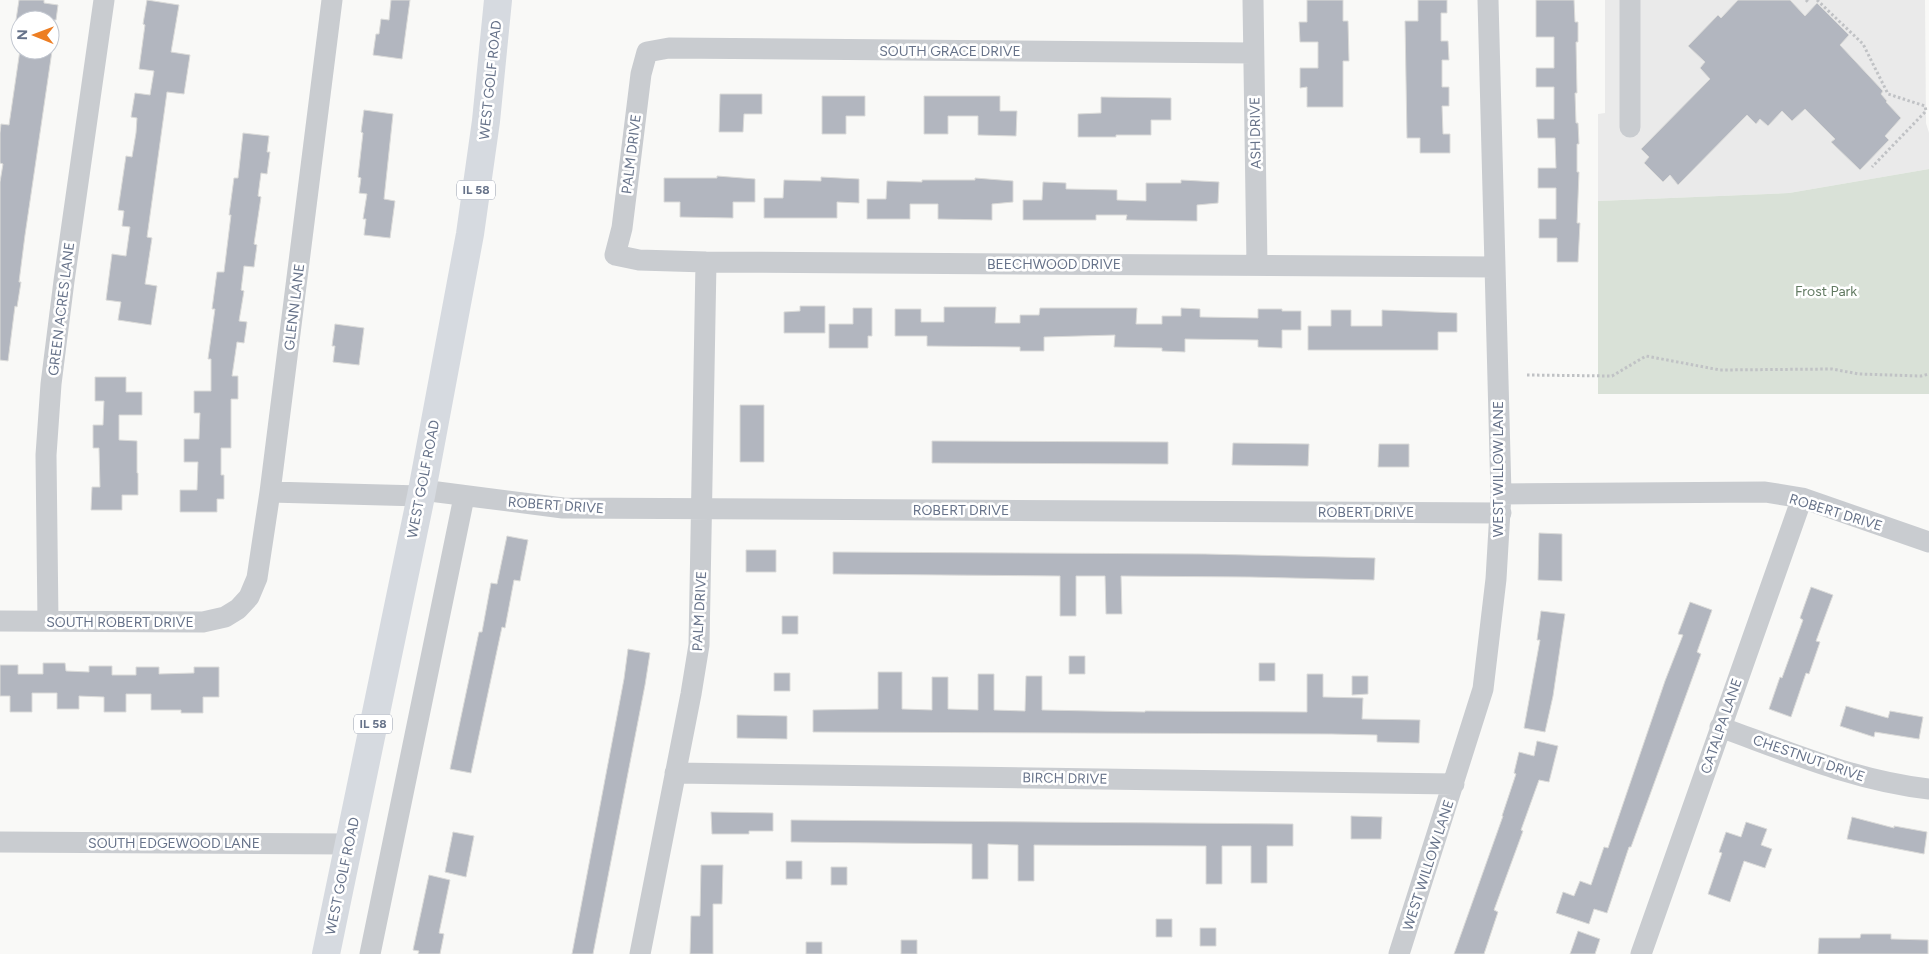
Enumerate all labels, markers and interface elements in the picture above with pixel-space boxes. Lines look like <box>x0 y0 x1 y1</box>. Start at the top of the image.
north arrow <box>10 10 60 60</box>
street label: WEST GOLF ROAD <box>476 19 505 141</box>
text: N <box>14 29 31 40</box>
street label: SOUTH GRACE DRIVE <box>879 43 1021 60</box>
street label: ASH DRIVE <box>1246 97 1265 169</box>
street label: PALM DRIVE <box>618 113 645 195</box>
road number: IL 58 <box>457 180 495 200</box>
street label: GREEN ACRES LANE <box>45 241 78 377</box>
street label: BEECHWOOD DRIVE <box>987 256 1121 273</box>
street label: GLENN LANE <box>281 263 308 351</box>
park label: Frost Park <box>1795 283 1857 300</box>
street label: WEST WILLOW LANE <box>1490 401 1507 537</box>
street label: WEST GOLF ROAD <box>404 419 443 540</box>
street label: ROBERT DRIVE <box>1787 490 1885 535</box>
street label: ROBERT DRIVE <box>507 494 605 517</box>
street label: ROBERT DRIVE <box>913 502 1009 519</box>
street label: ROBERT DRIVE <box>1318 504 1414 521</box>
street label: PALM DRIVE <box>689 570 710 652</box>
street label: SOUTH ROBERT DRIVE <box>46 614 194 631</box>
street label: CATALPA LANE <box>1697 676 1746 776</box>
road number: IL 58 <box>354 714 392 734</box>
street label: CHESTNUT DRIVE <box>1751 731 1867 786</box>
street label: BIRCH DRIVE <box>1022 769 1108 788</box>
street label: WEST WILLOW LANE <box>1399 798 1458 933</box>
street label: WEST GOLF ROAD <box>322 816 363 937</box>
street label: SOUTH EDGEWOOD LANE <box>88 835 260 852</box>

